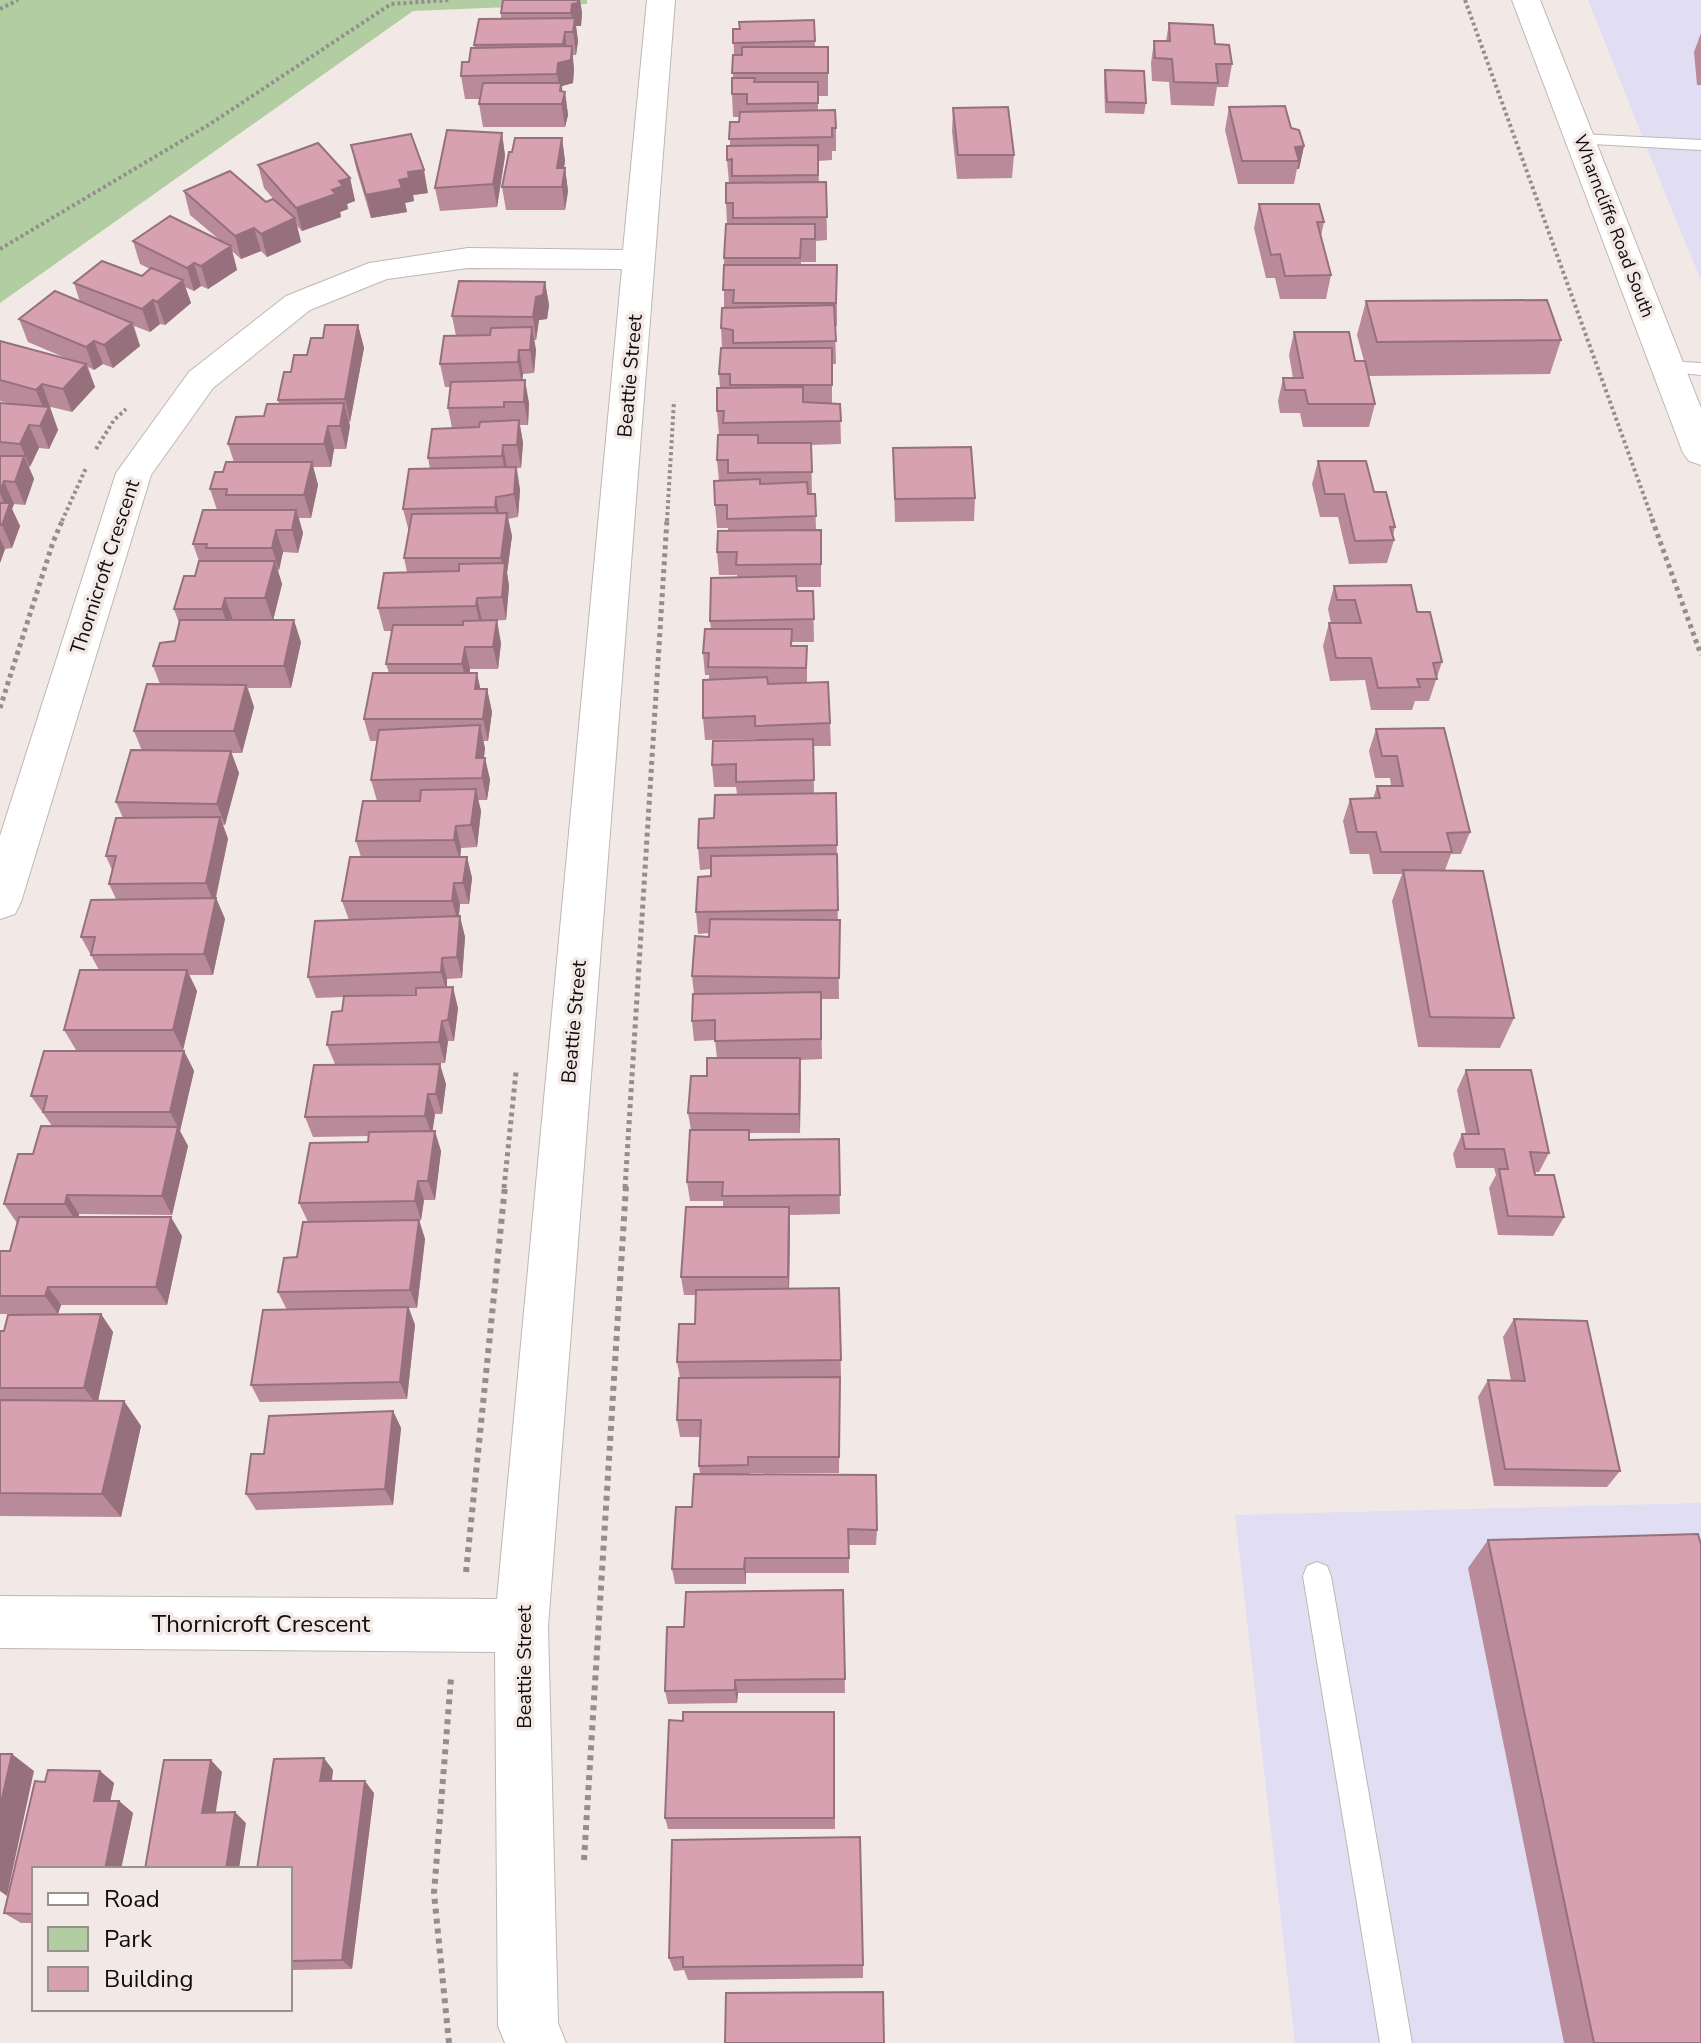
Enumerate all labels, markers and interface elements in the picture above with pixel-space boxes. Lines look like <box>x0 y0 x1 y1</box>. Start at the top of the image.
street label: Wharncliffe Road South <box>1568 131 1660 321</box>
street label: Beattie Street <box>611 312 649 439</box>
street label: Thornicroft Crescent <box>64 475 146 658</box>
street label: Beattie Street <box>555 958 593 1085</box>
street label: Beattie Street <box>511 1604 538 1729</box>
street label: Thornicroft Crescent <box>152 1608 371 1640</box>
legend <box>32 1867 292 2011</box>
text: Road <box>104 1883 160 1915</box>
text: Park <box>104 1923 153 1955</box>
text: Building <box>104 1963 194 1995</box>

